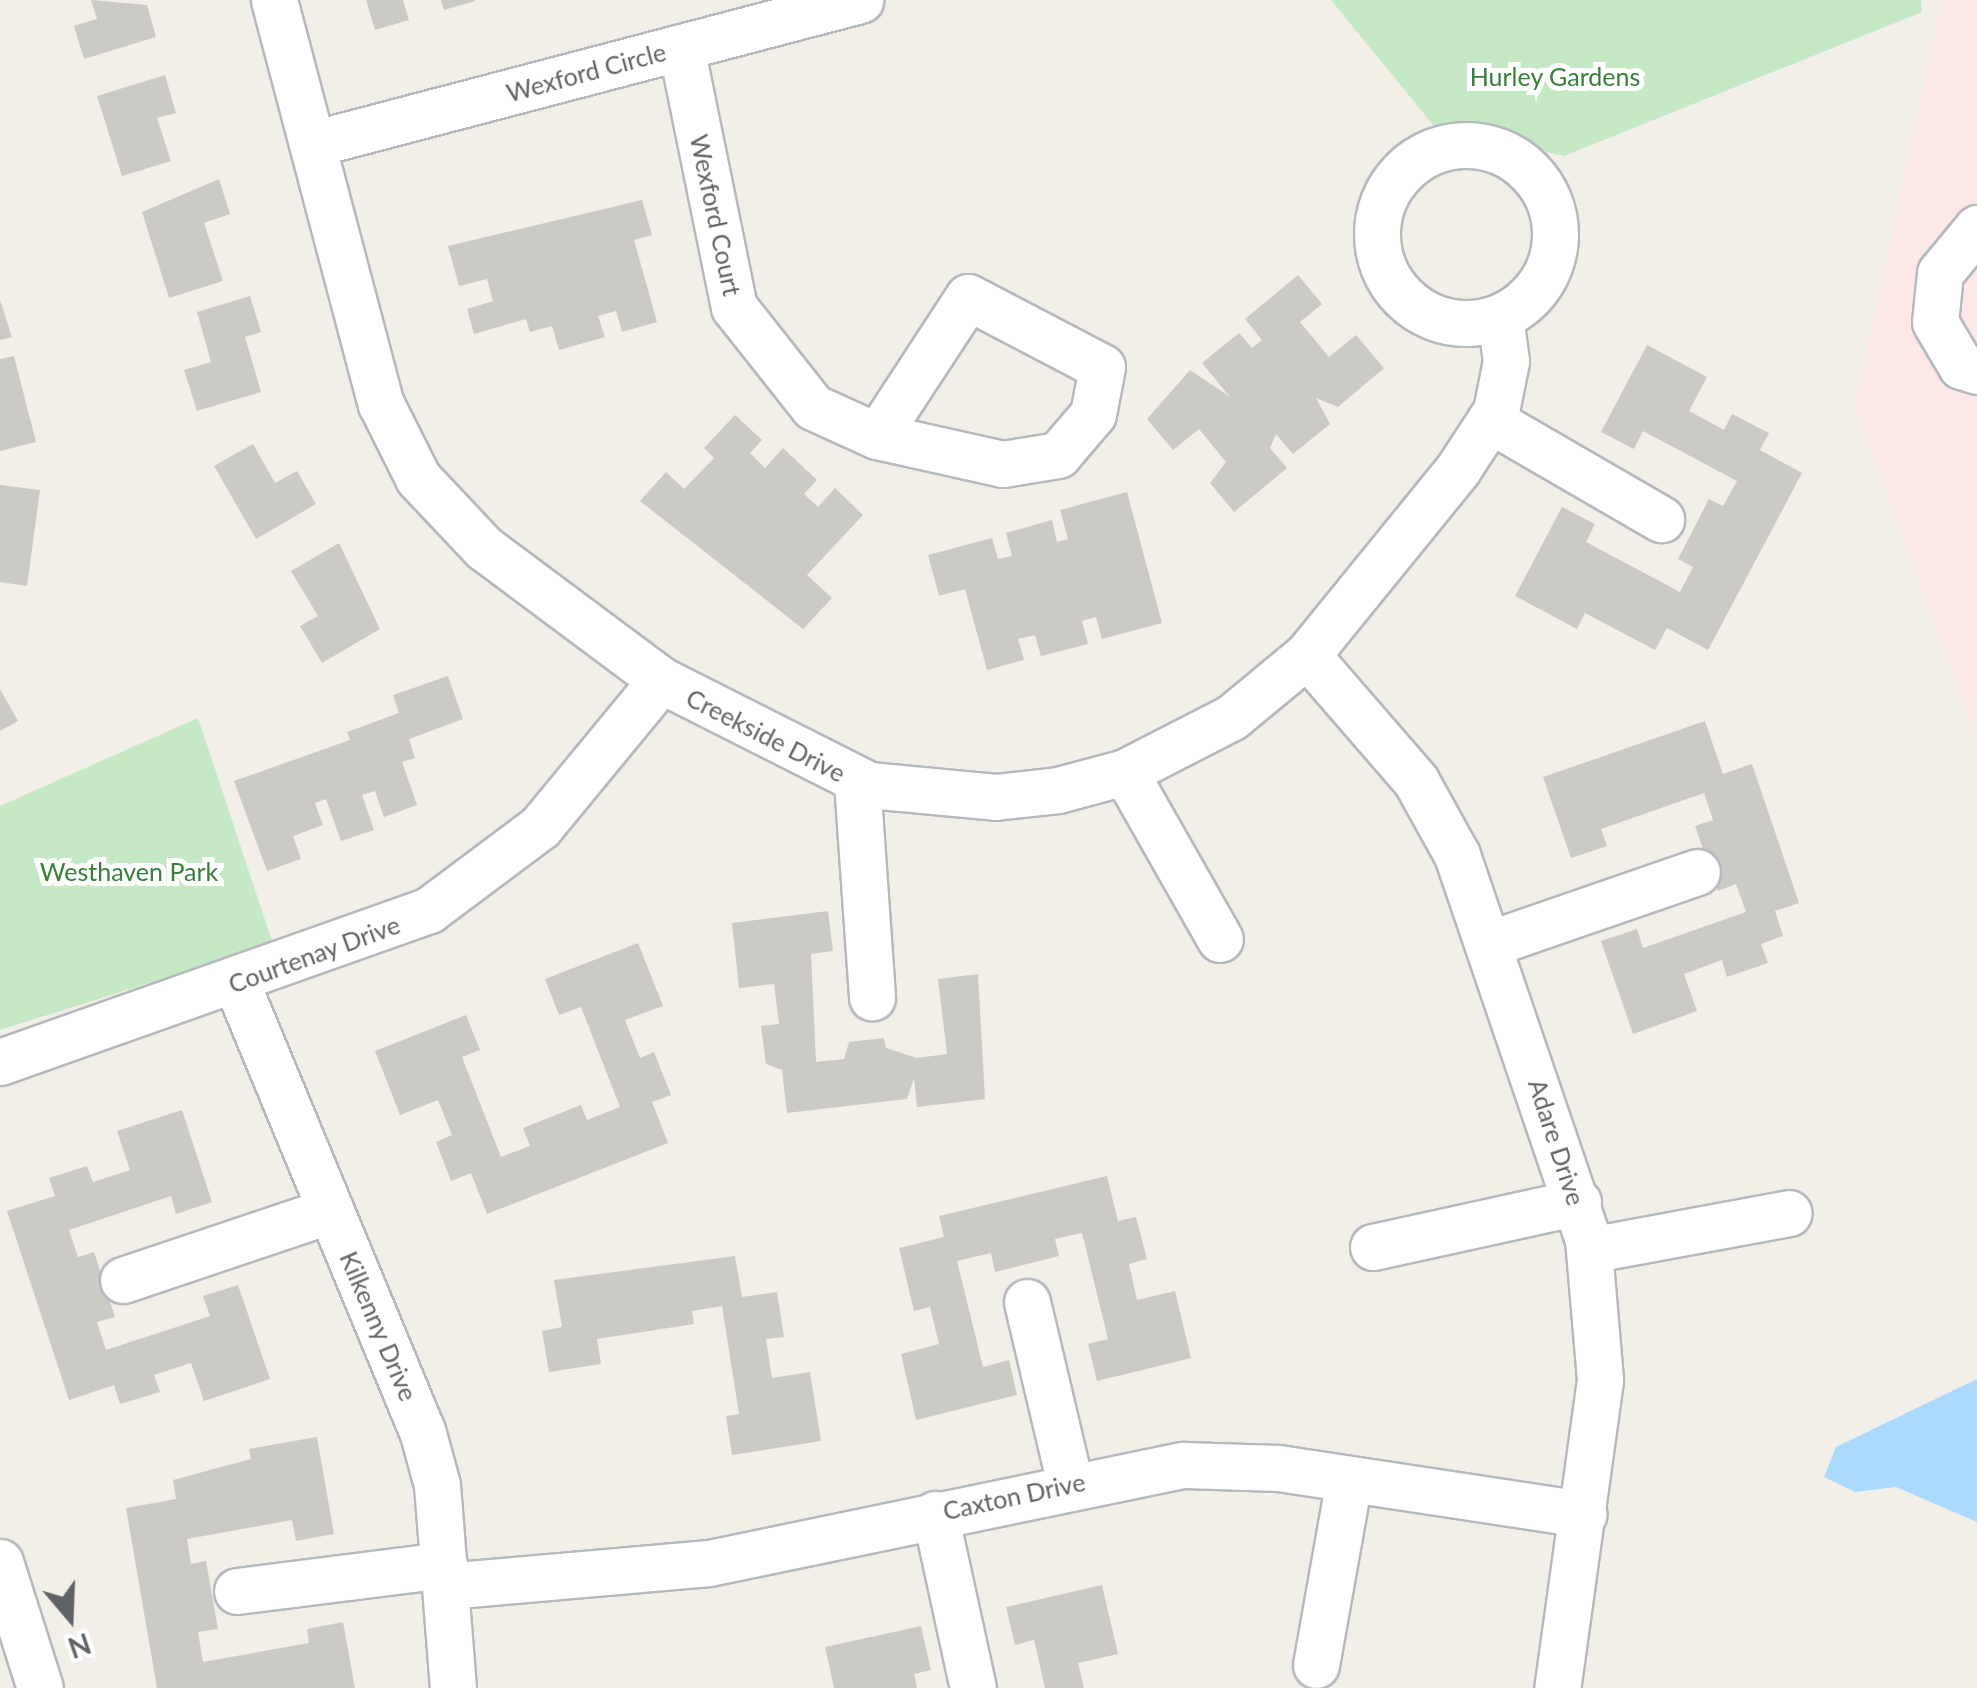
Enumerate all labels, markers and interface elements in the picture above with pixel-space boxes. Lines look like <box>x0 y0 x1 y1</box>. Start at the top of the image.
street label: Wexford Circle <box>503 36 669 108</box>
park label: Hurley Gardens <box>1469 61 1641 91</box>
street label: Wexford Court <box>684 132 748 298</box>
street label: Creekside Drive <box>682 682 850 788</box>
park label: Westhaven Park <box>40 856 218 886</box>
street label: Courtenay Drive <box>224 909 404 999</box>
street label: Adare Drive <box>1523 1075 1591 1209</box>
street label: Kilkenny Drive <box>334 1246 424 1406</box>
street label: Caxton Drive <box>940 1466 1088 1526</box>
north arrow <box>20 1568 120 1668</box>
text: N <box>64 1627 96 1666</box>

